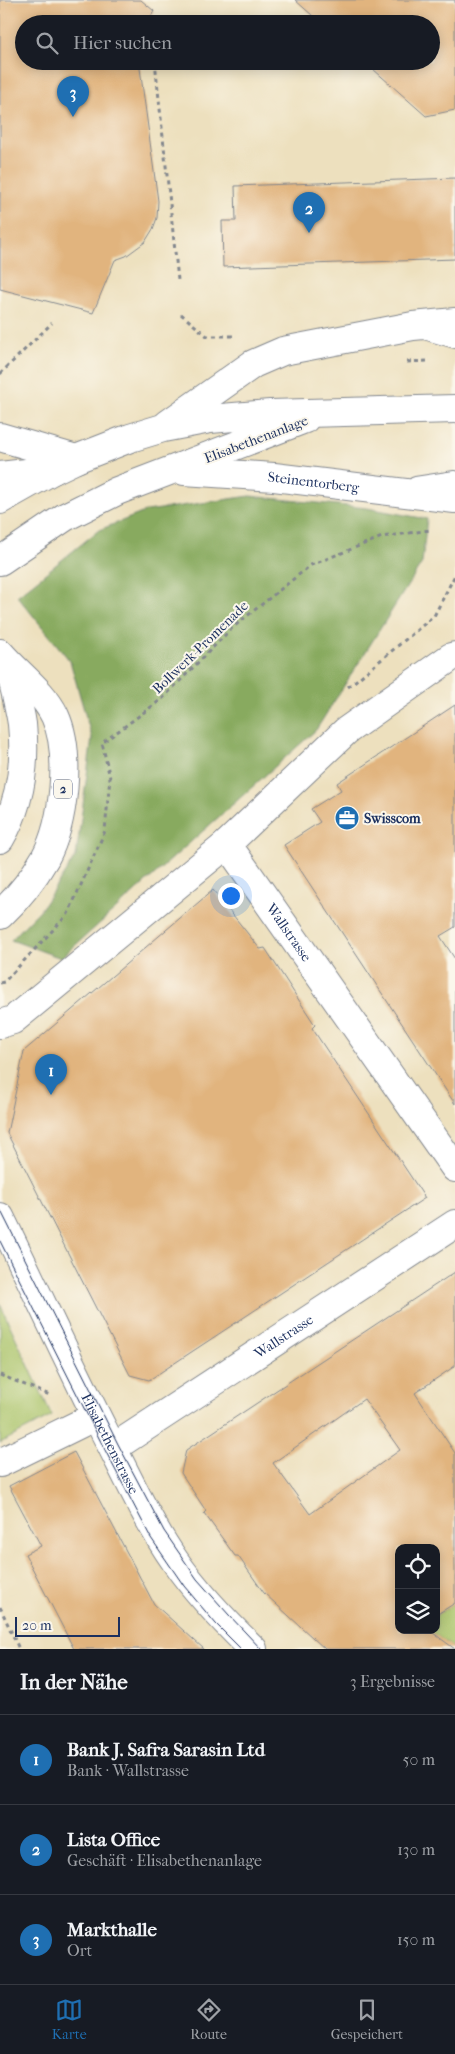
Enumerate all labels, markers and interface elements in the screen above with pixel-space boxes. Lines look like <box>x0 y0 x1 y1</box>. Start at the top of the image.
search box <box>15 15 440 70</box>
icon: search <box>33 29 61 57</box>
text: Hier suchen <box>73 32 172 54</box>
pin: 3 <box>57 76 89 117</box>
pin: 2 <box>293 192 325 233</box>
street label: Elisabethenanlage <box>202 412 310 467</box>
street label: Steinentorberg <box>267 469 361 496</box>
street label: Bollwerk-Promenade <box>149 597 252 697</box>
road number: 2 <box>54 780 72 799</box>
office icon: Swisscom <box>334 805 360 831</box>
place label: Swisscom <box>364 810 421 827</box>
your location <box>218 883 244 909</box>
street label: Wallstrasse <box>262 900 315 965</box>
pin: 1 <box>35 1054 67 1095</box>
street label: Wallstrasse <box>250 1311 317 1363</box>
street label: Elisabethenstrasse <box>77 1391 142 1497</box>
map controls <box>395 1544 440 1634</box>
button: locate <box>395 1544 440 1589</box>
button: layers <box>395 1589 440 1634</box>
scale bar <box>15 1614 120 1637</box>
text: 20 m <box>22 1617 52 1634</box>
text: In der Nähe <box>20 1670 128 1694</box>
text: 3 Ergebnisse <box>350 1672 435 1691</box>
text: Bank J. Safra Sarasin Ltd <box>67 1739 265 1761</box>
text: 1 <box>33 1750 39 1769</box>
text: 50 m <box>403 1750 435 1769</box>
text: Bank · Wallstrasse <box>67 1761 189 1780</box>
text: Lista Office <box>67 1829 160 1851</box>
text: 2 <box>32 1840 40 1859</box>
text: 130 m <box>397 1840 435 1859</box>
text: Geschäft · Elisabethenanlage <box>67 1851 262 1870</box>
text: Markthalle <box>67 1919 157 1941</box>
text: 3 <box>33 1930 39 1949</box>
text: 150 m <box>397 1930 435 1949</box>
text: Ort <box>67 1941 92 1960</box>
tab: Karte <box>52 1996 87 2043</box>
tab: Route <box>190 1996 227 2043</box>
tab: Gespeichert <box>331 1996 403 2043</box>

